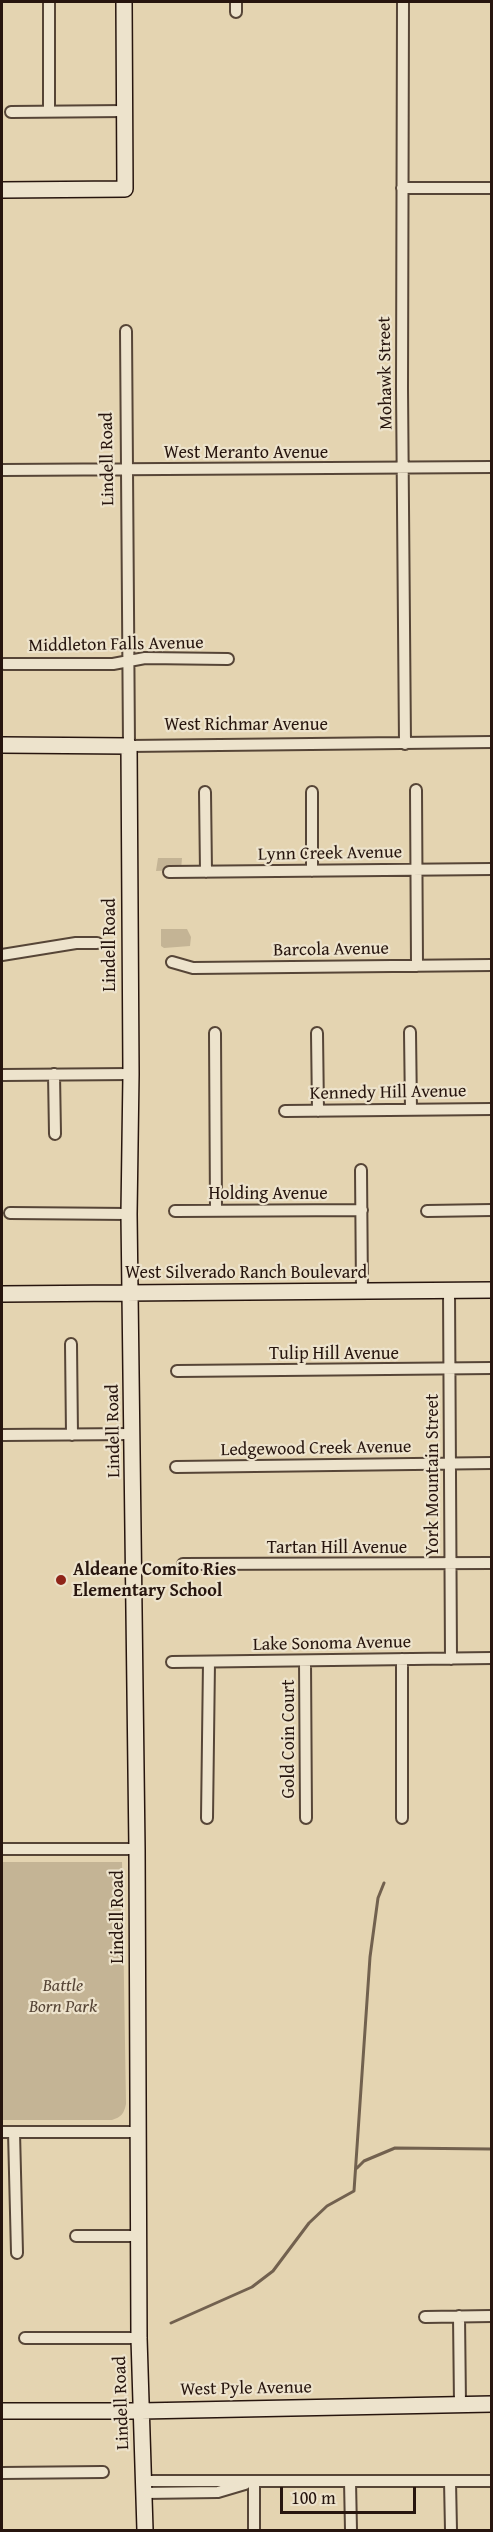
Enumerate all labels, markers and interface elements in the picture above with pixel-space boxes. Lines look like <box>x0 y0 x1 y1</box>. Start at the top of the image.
street label: Mohawk Street <box>374 316 398 430</box>
street label: Lindell Road <box>96 412 120 506</box>
street label: West Meranto Avenue <box>164 442 328 464</box>
street label: Middleton Falls Avenue <box>28 633 204 657</box>
street label: West Richmar Avenue <box>164 714 328 736</box>
street label: Lynn Creek Avenue <box>258 842 402 866</box>
street label: Lindell Road <box>99 898 121 992</box>
street label: Barcola Avenue <box>273 938 389 962</box>
street label: Kennedy Hill Avenue <box>309 1081 467 1105</box>
street label: Holding Avenue <box>208 1183 328 1205</box>
street label: West Silverado Ranch Boulevard <box>125 1262 367 1284</box>
street label: Tulip Hill Avenue <box>269 1343 399 1365</box>
street label: Lindell Road <box>102 1384 126 1478</box>
street label: York Mountain Street <box>422 1394 444 1556</box>
street label: Ledgewood Creek Avenue <box>220 1437 412 1461</box>
street label: Tartan Hill Avenue <box>267 1537 407 1559</box>
place label: Aldeane Comito Ries Elementary School <box>73 1559 236 1602</box>
marker: Aldeane Comito Ries Elementary School <box>54 1573 68 1587</box>
street label: Lake Sonoma Avenue <box>253 1632 411 1656</box>
street label: Gold Coin Court <box>278 1680 300 1798</box>
street label: Lindell Road <box>107 1870 129 1964</box>
park label: Battle Born Park <box>29 1975 97 2018</box>
street label: Lindell Road <box>110 2356 134 2450</box>
street label: West Pyle Avenue <box>180 2377 312 2401</box>
scale bar <box>283 2475 420 2513</box>
text: 100 m <box>291 2484 336 2511</box>

